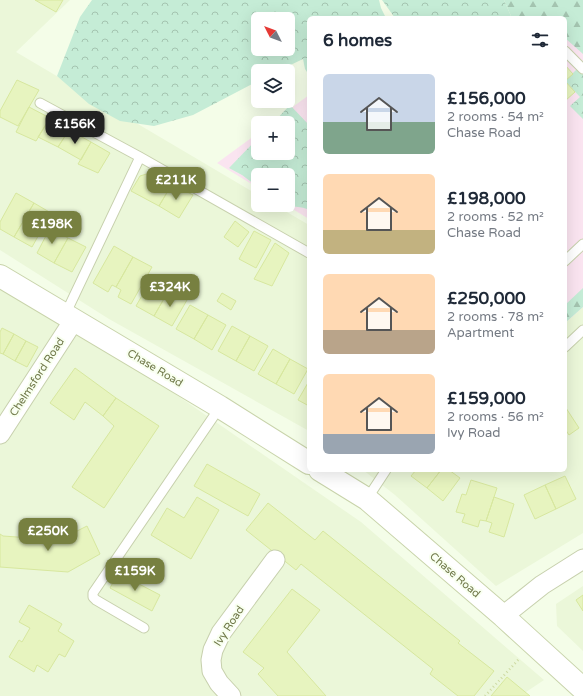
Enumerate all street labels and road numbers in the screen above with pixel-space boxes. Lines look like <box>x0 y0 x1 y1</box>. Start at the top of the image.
street label: Chelmsford Road <box>7 335 67 419</box>
street label: Chase Road <box>125 346 185 390</box>
street label: Chase Road <box>427 550 483 600</box>
street label: Ivy Road <box>211 603 247 649</box>

